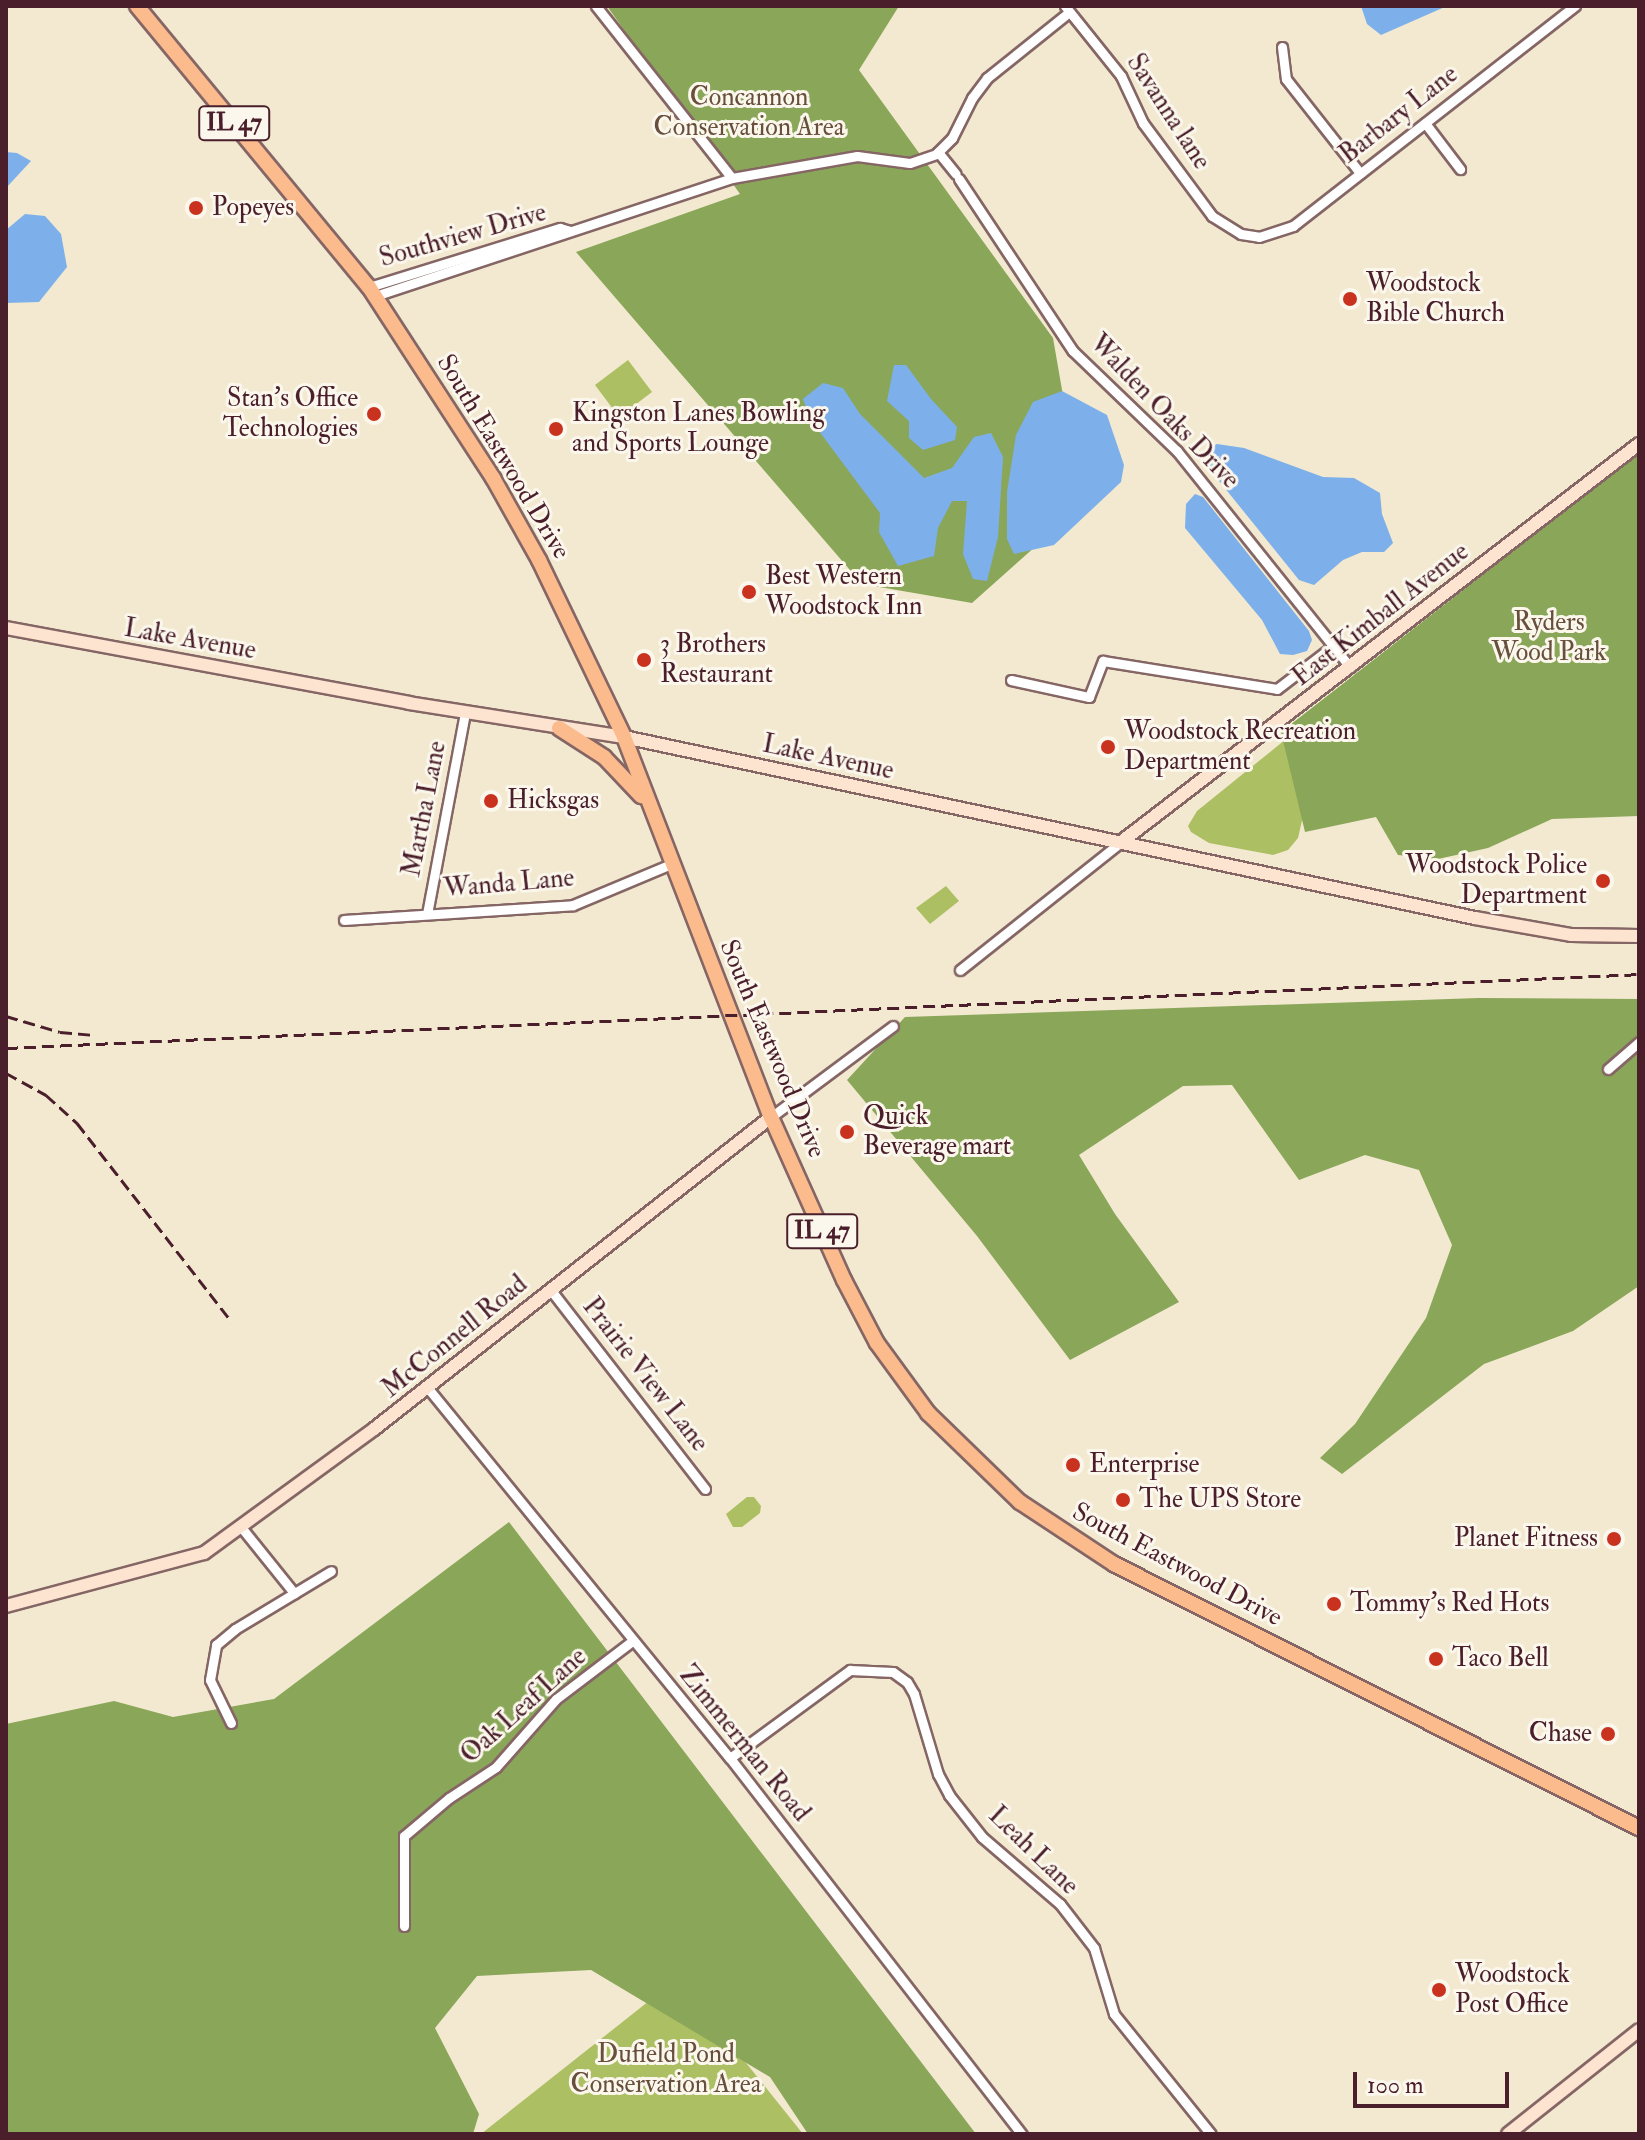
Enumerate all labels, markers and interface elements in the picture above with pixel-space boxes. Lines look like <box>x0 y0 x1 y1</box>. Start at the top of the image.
street label: Savanna lane <box>1119 49 1217 175</box>
street label: Barbary Lane <box>1334 59 1464 171</box>
park label: Concannon Conservation Area <box>654 82 844 144</box>
road number: IL 47 <box>198 103 270 143</box>
place label: Popeyes <box>212 192 294 224</box>
street label: Southview Drive <box>376 197 550 275</box>
marker: Popeyes <box>187 199 205 217</box>
place label: Woodstock Bible Church <box>1366 268 1505 330</box>
marker: Woodstock Bible Church <box>1341 290 1359 308</box>
street label: Walden Oaks Drive <box>1083 329 1245 495</box>
street label: South Eastwood Drive <box>430 349 576 565</box>
place label: Stan's Office Technologies <box>223 383 358 444</box>
place label: Kingston Lanes Bowling and Sports Lounge <box>572 398 825 460</box>
marker: Stan's Office Technologies <box>365 405 383 423</box>
marker: Kingston Lanes Bowling and Sports Lounge <box>547 420 565 438</box>
street label: East Kimball Avenue <box>1287 537 1475 693</box>
place label: Best Western Woodstock Inn <box>765 561 922 622</box>
marker: Best Western Woodstock Inn <box>740 583 758 601</box>
park label: Ryders Wood Park <box>1492 607 1606 668</box>
street label: Lake Avenue <box>122 613 258 667</box>
place label: 3 Brothers Restaurant <box>660 629 773 690</box>
marker: 3 Brothers Restaurant <box>635 651 653 669</box>
place label: Woodstock Recreation Department <box>1124 716 1356 778</box>
street label: Lake Avenue <box>760 729 896 787</box>
marker: Woodstock Recreation Department <box>1099 738 1117 756</box>
street label: Martha Lane <box>397 739 453 879</box>
place label: Hicksgas <box>507 785 599 817</box>
marker: Hicksgas <box>482 792 500 810</box>
place label: Woodstock Police Department <box>1405 850 1587 912</box>
street label: Wanda Lane <box>442 863 576 905</box>
marker: Woodstock Police Department <box>1594 872 1612 890</box>
street label: South Eastwood Drive <box>712 936 832 1162</box>
place label: Quick Beverage mart <box>863 1101 1011 1162</box>
marker: Quick Beverage mart <box>838 1123 856 1141</box>
road number: IL 47 <box>786 1211 858 1251</box>
street label: McConnell Road <box>376 1269 534 1405</box>
street label: Prairie View Lane <box>575 1292 715 1458</box>
place label: Enterprise <box>1089 1449 1199 1481</box>
marker: Enterprise <box>1064 1456 1082 1474</box>
place label: The UPS Store <box>1139 1484 1301 1516</box>
marker: The UPS Store <box>1114 1491 1132 1509</box>
street label: South Eastwood Drive <box>1067 1496 1287 1634</box>
place label: Planet Fitness <box>1454 1523 1598 1555</box>
marker: Planet Fitness <box>1605 1530 1623 1548</box>
place label: Tommy's Red Hots <box>1350 1588 1549 1620</box>
marker: Tommy's Red Hots <box>1325 1595 1343 1613</box>
street label: Oak Leaf Lane <box>455 1642 593 1770</box>
place label: Taco Bell <box>1452 1643 1549 1675</box>
marker: Taco Bell <box>1427 1650 1445 1668</box>
street label: Zimmerman Road <box>672 1660 816 1828</box>
place label: Chase <box>1529 1718 1592 1750</box>
marker: Chase <box>1599 1725 1617 1743</box>
street label: Leah Lane <box>981 1800 1085 1902</box>
place label: Woodstock Post Office <box>1455 1959 1570 2020</box>
marker: Woodstock Post Office <box>1430 1981 1448 1999</box>
park label: Dufield Pond Conservation Area <box>571 2039 761 2100</box>
scale bar <box>1357 2056 1513 2106</box>
text: 100 m <box>1367 2070 1424 2101</box>

